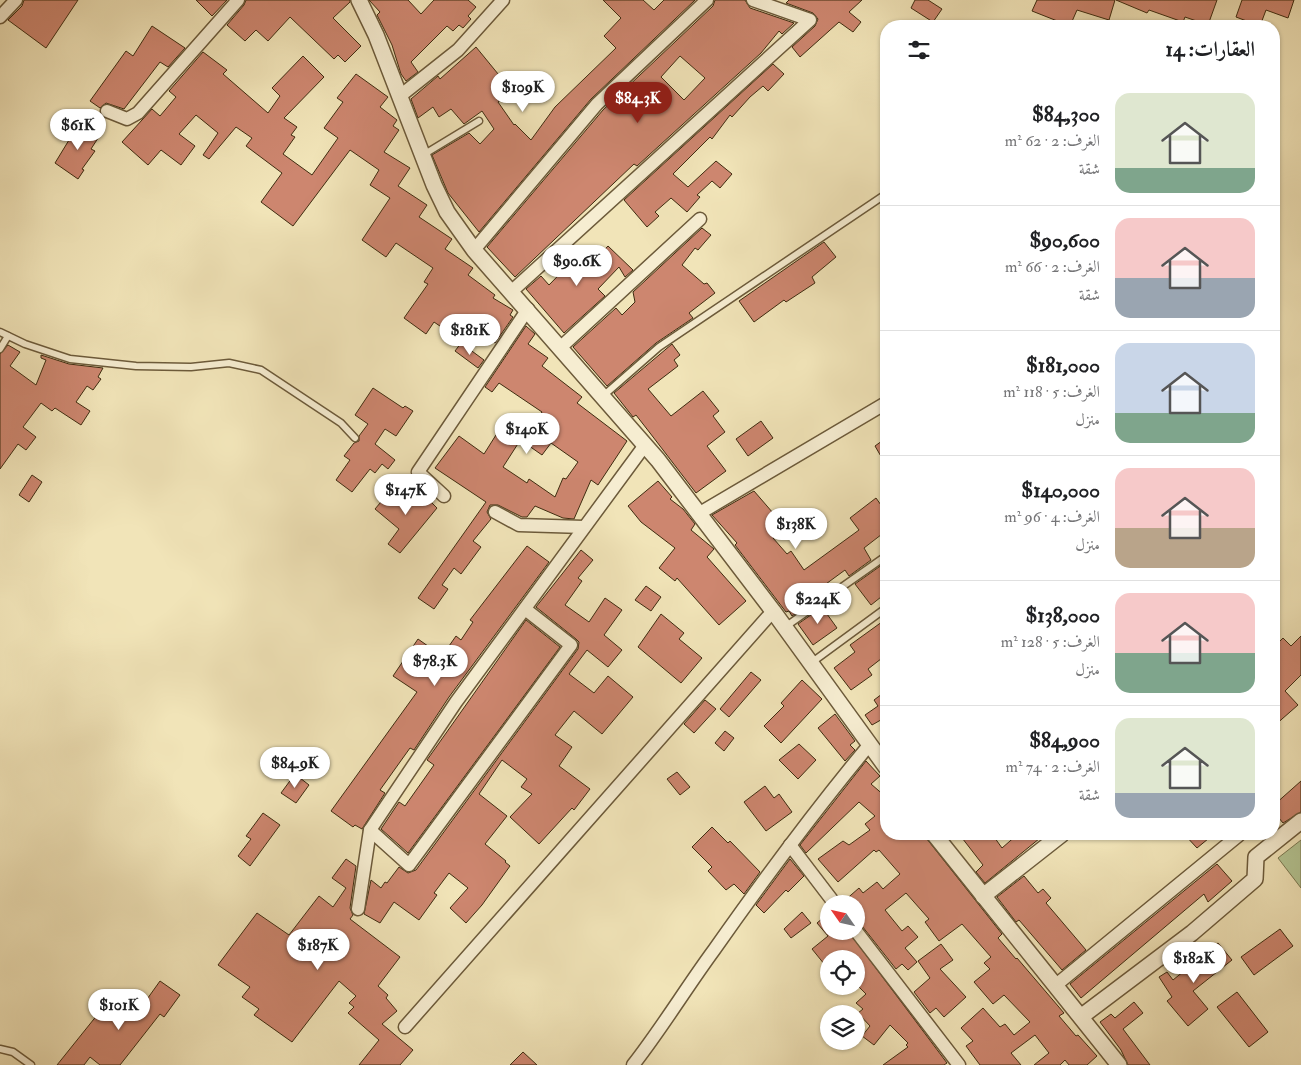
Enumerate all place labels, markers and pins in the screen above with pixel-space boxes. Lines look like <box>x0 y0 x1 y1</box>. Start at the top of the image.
pin: $109K <box>488 70 558 113</box>
pin: $84.3K <box>597 82 679 124</box>
pin: $61K <box>48 108 108 151</box>
pin: $90.6K <box>536 244 618 287</box>
pin: $181K <box>435 314 505 356</box>
pin: $140K <box>492 412 562 455</box>
pin: $147K <box>371 474 441 516</box>
pin: $138K <box>761 508 831 550</box>
pin: $224K <box>783 582 853 625</box>
pin: $78.3K <box>394 644 476 687</box>
pin: $84.9K <box>254 746 336 789</box>
pin: $187K <box>283 928 353 971</box>
pin: $182K <box>1159 942 1229 984</box>
pin: $101K <box>84 988 154 1031</box>

